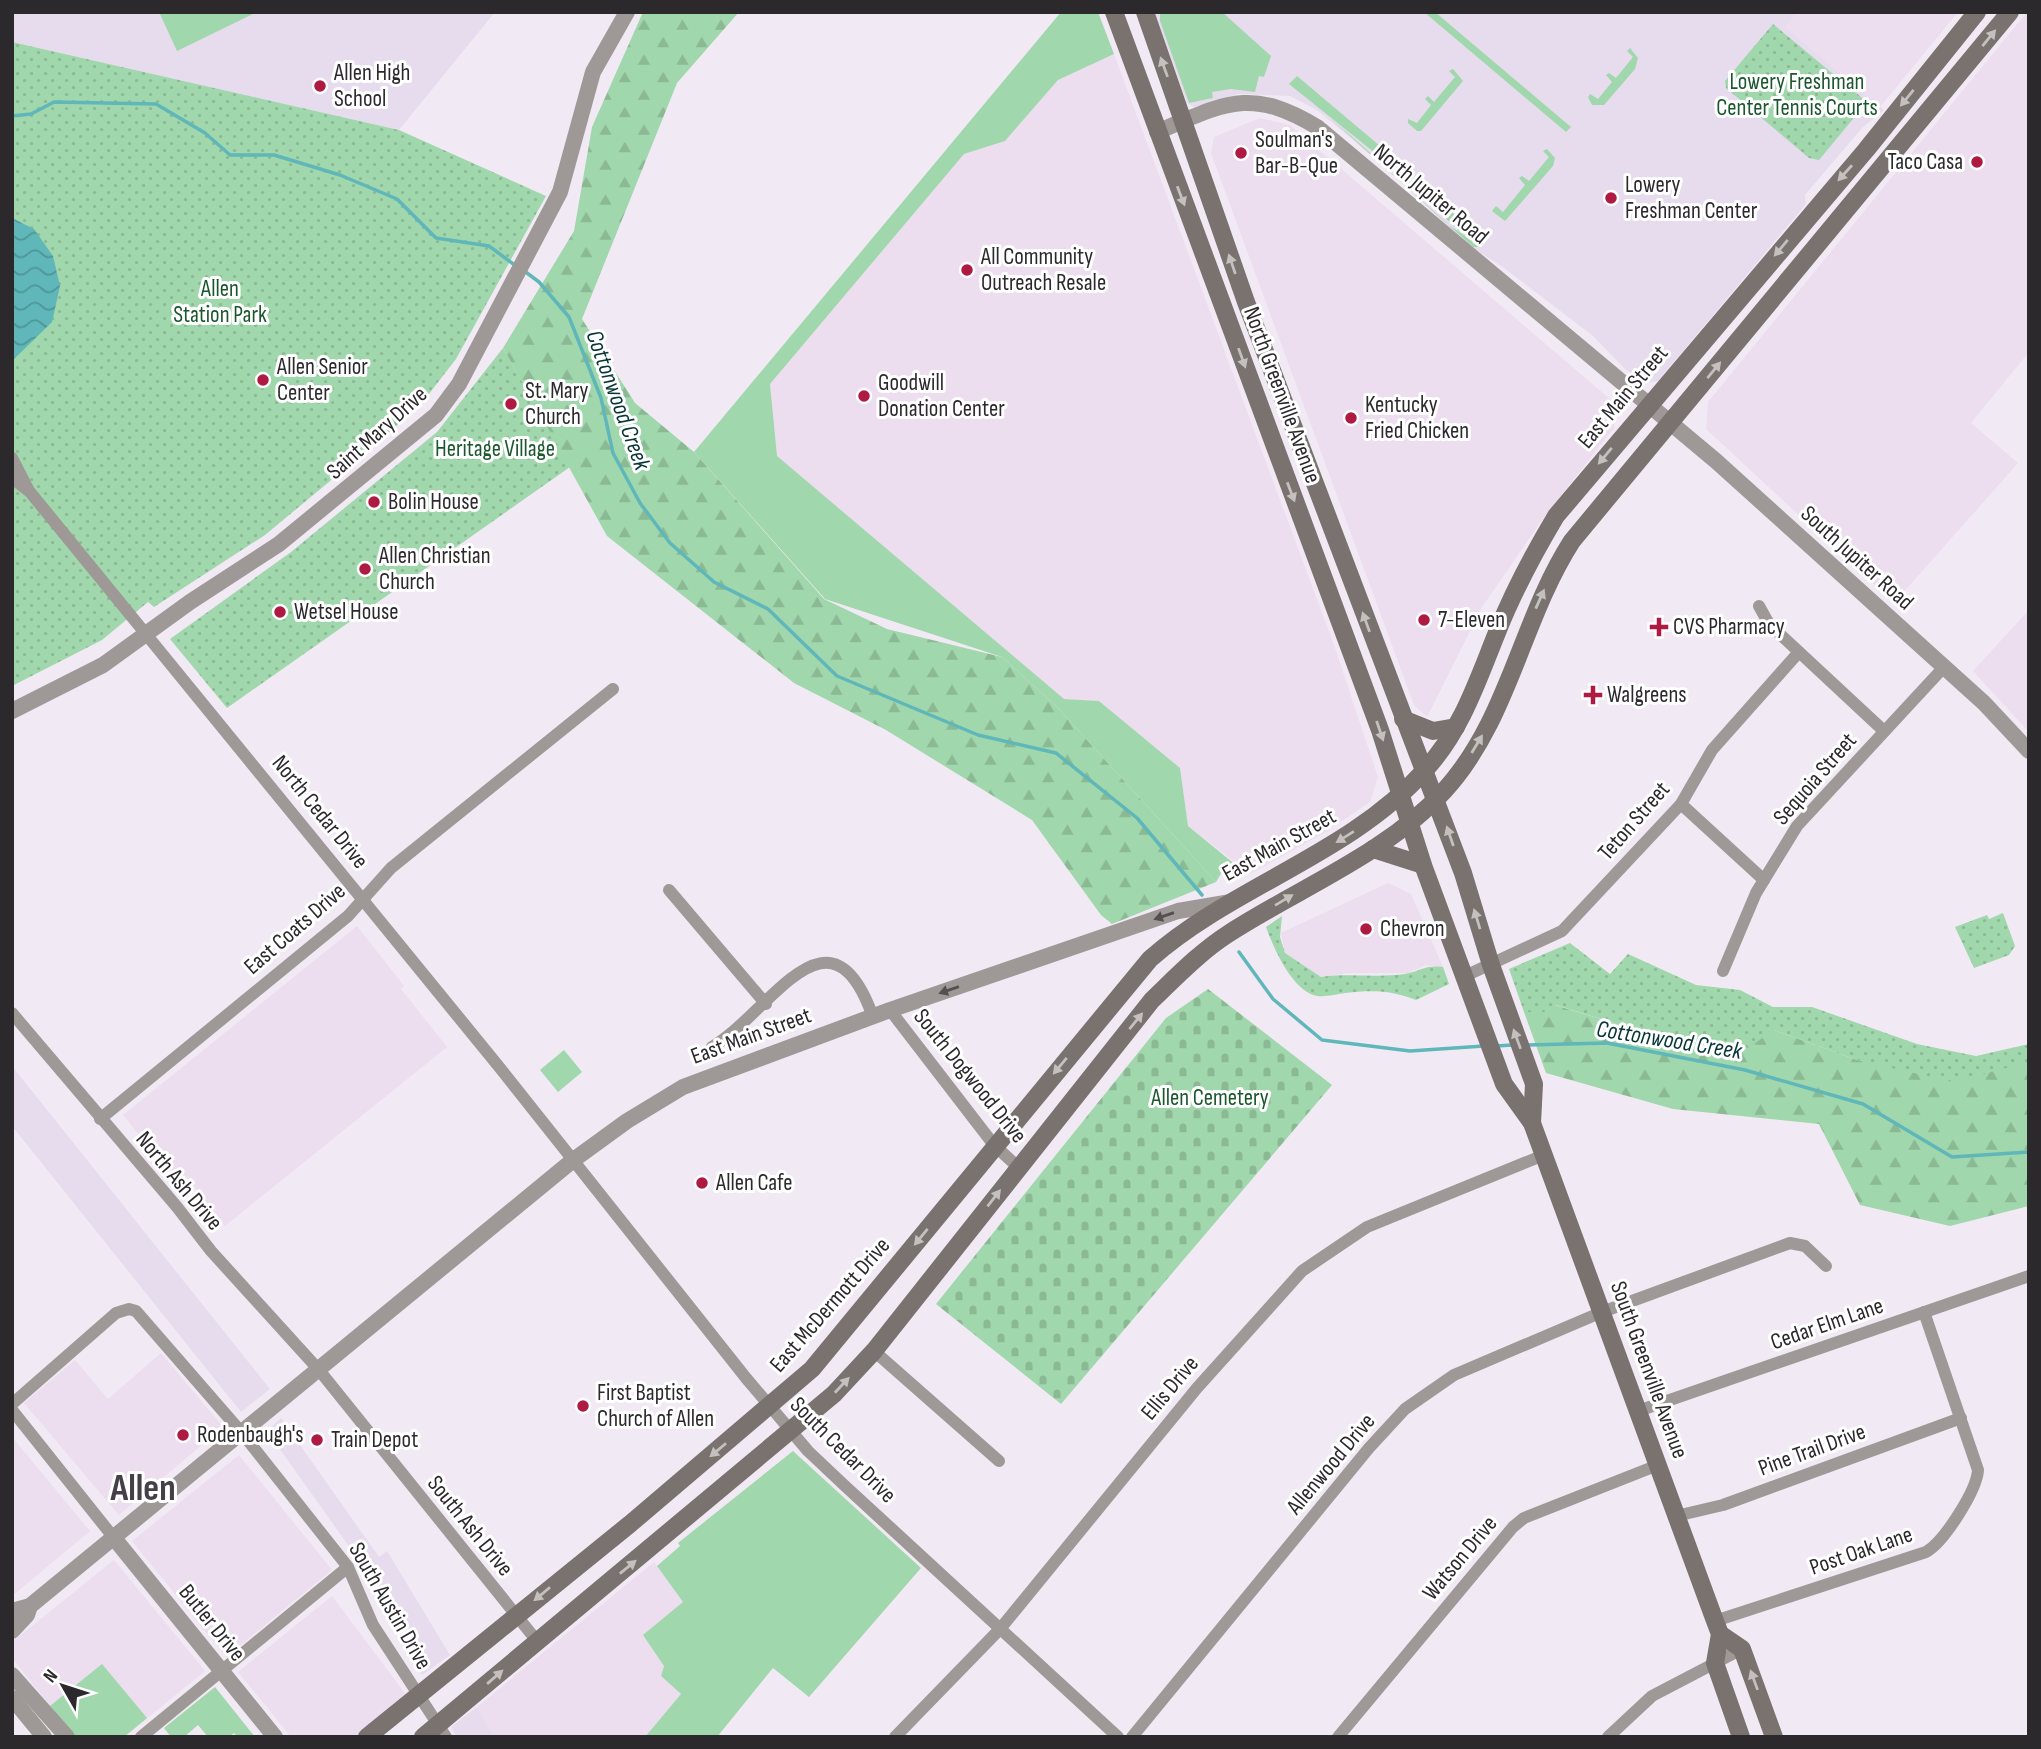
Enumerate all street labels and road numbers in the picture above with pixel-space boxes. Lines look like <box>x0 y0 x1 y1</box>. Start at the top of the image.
street label: North Jupiter Road <box>1368 138 1494 250</box>
street label: North Greenville Avenue <box>1237 303 1327 487</box>
street label: East Main Street <box>1572 340 1674 454</box>
street label: Saint Mary Drive <box>321 381 433 485</box>
street label: South Jupiter Road <box>1795 500 1919 616</box>
street label: Sequoia Street <box>1767 727 1863 831</box>
street label: North Cedar Drive <box>266 750 374 874</box>
street label: Teton Street <box>1592 776 1676 866</box>
street label: East Main Street <box>1217 802 1341 888</box>
street label: East Coats Drive <box>239 877 351 981</box>
street label: East Main Street <box>687 1001 815 1071</box>
street label: South Dogwood Drive <box>907 1003 1033 1149</box>
street label: North Ash Drive <box>130 1126 228 1236</box>
street label: East McDermott Drive <box>764 1232 896 1378</box>
street label: South Greenville Avenue <box>1604 1278 1694 1462</box>
street label: Cedar Elm Lane <box>1767 1292 1887 1356</box>
street label: Ellis Drive <box>1135 1350 1205 1426</box>
street label: South Cedar Drive <box>784 1391 902 1509</box>
street label: Allenwood Drive <box>1280 1408 1381 1521</box>
street label: Pine Trail Drive <box>1755 1418 1869 1482</box>
street label: South Ash Drive <box>421 1470 519 1582</box>
street label: Watson Drive <box>1417 1510 1503 1606</box>
street label: Post Oak Lane <box>1806 1520 1916 1582</box>
street label: South Austin Drive <box>342 1537 438 1675</box>
street label: Butler Drive <box>173 1579 251 1667</box>

